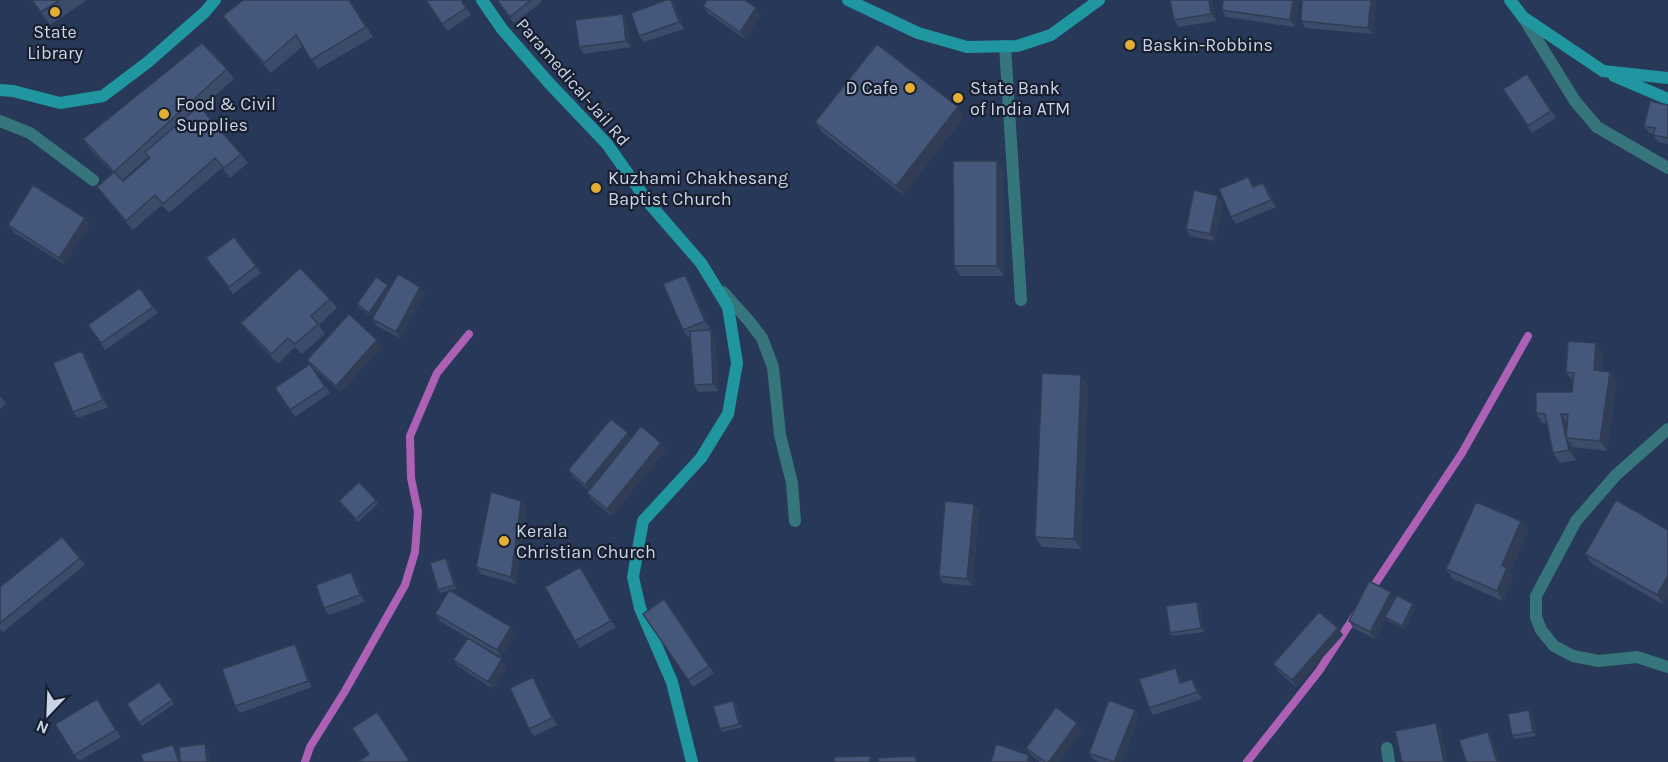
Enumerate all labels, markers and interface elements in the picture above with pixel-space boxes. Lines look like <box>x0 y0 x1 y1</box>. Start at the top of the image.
marker: State Library <box>48 5 62 19</box>
street label: Paramedical-Jail Rd <box>511 13 635 151</box>
place label: State Library <box>27 21 83 64</box>
place label: Baskin-Robbins <box>1142 34 1273 56</box>
marker: Baskin-Robbins <box>1123 38 1137 52</box>
place label: D Cafe <box>845 77 898 99</box>
place label: State Bank of India ATM <box>970 77 1070 120</box>
marker: D Cafe <box>903 81 917 95</box>
marker: State Bank of India ATM <box>951 91 965 105</box>
place label: Food & Civil Supplies <box>176 93 276 136</box>
marker: Food & Civil Supplies <box>157 107 171 121</box>
place label: Kuzhami Chakhesang Baptist Church <box>608 167 788 210</box>
marker: Kuzhami Chakhesang Baptist Church <box>589 181 603 195</box>
place label: Kerala Christian Church <box>516 520 656 563</box>
marker: Kerala Christian Church <box>497 534 511 548</box>
north arrow <box>18 684 78 744</box>
text: N <box>33 716 51 738</box>

